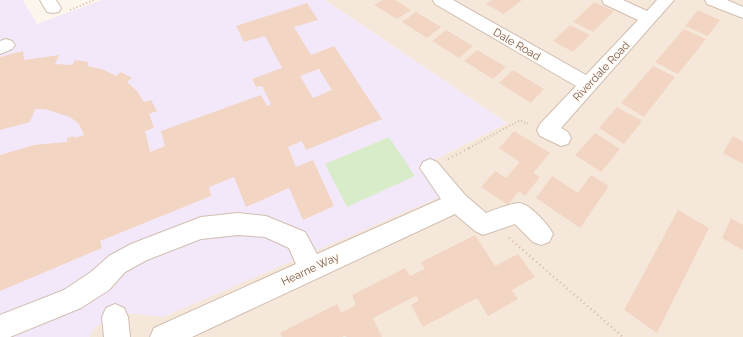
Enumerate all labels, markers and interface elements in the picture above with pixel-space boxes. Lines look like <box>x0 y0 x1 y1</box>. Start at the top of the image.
street label: Dale Road <box>491 26 543 63</box>
street label: Riverdale Road <box>570 39 632 104</box>
street label: Hearne Way <box>279 250 341 289</box>

